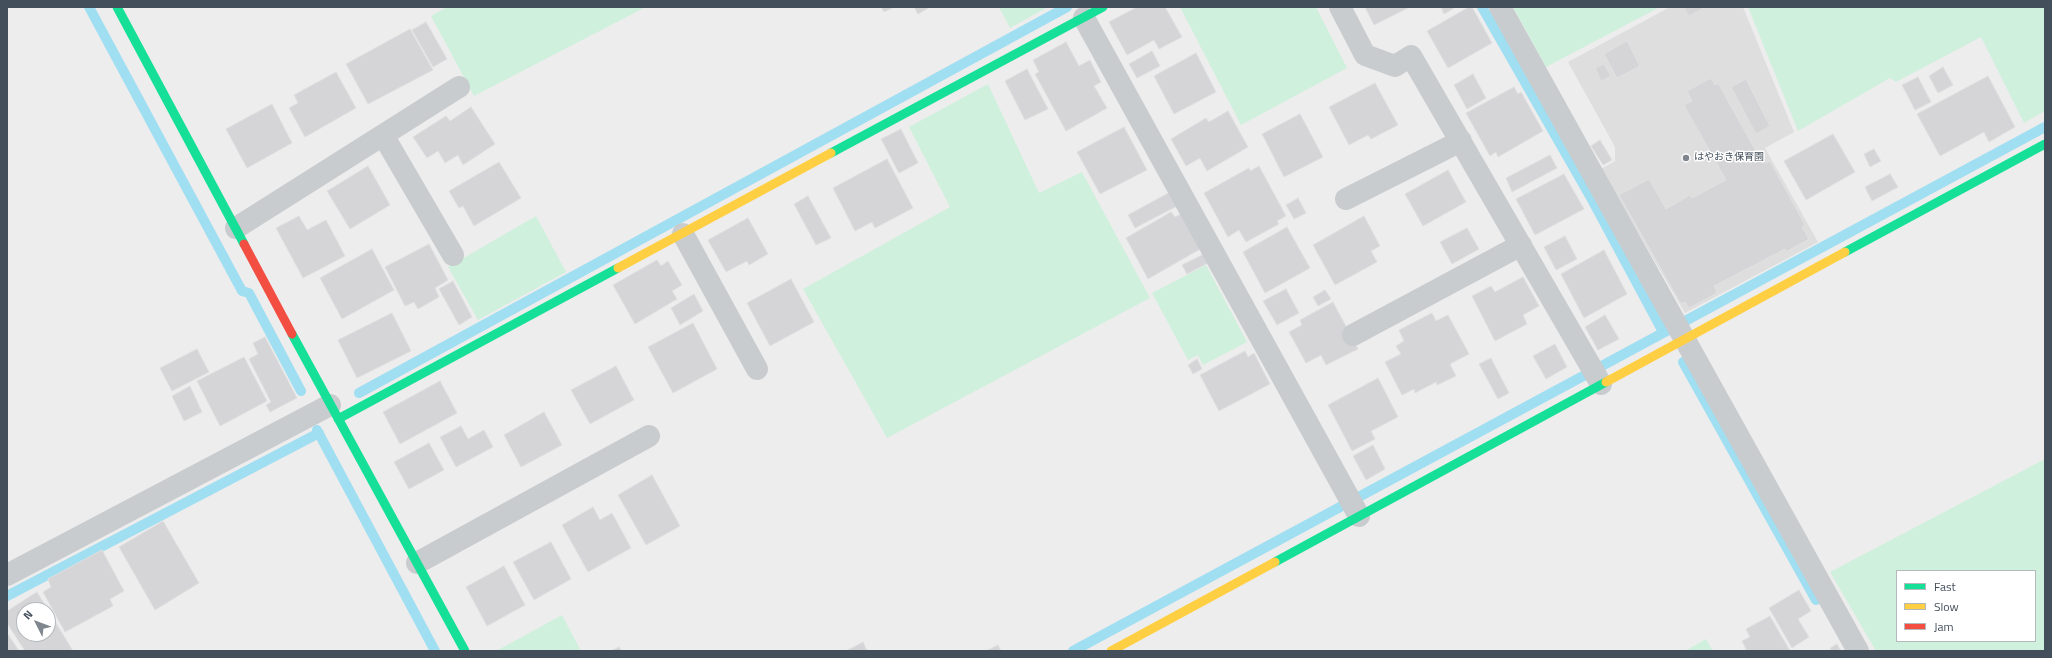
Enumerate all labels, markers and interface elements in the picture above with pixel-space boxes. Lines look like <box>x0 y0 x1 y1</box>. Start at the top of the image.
place label: はやおき保育園 <box>1694 152 1764 164</box>
marker: はやおき保育園 <box>1681 153 1691 163</box>
legend <box>1896 570 2036 642</box>
text: Fast <box>1934 577 1956 596</box>
text: Slow <box>1934 597 1959 616</box>
north arrow <box>16 602 56 642</box>
text: N <box>19 606 36 623</box>
text: Jam <box>1934 617 1954 636</box>

